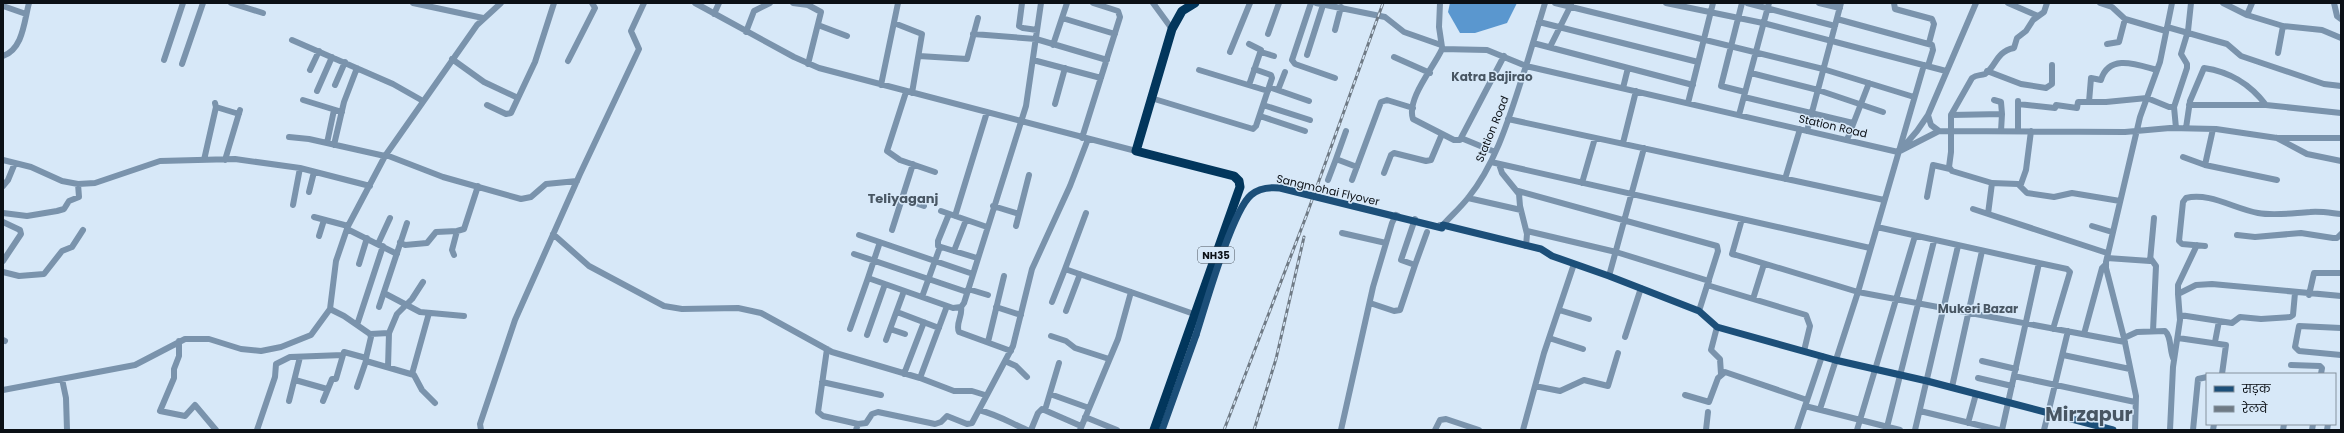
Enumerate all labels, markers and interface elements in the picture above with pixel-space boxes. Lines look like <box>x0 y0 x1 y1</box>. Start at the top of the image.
district label: Katra Bajirao <box>1451 68 1533 85</box>
street label: Station Road <box>1471 93 1513 165</box>
street label: Station Road <box>1797 110 1869 142</box>
street label: Sangmohai Flyover <box>1275 170 1381 210</box>
district label: Teliyaganj <box>868 189 938 208</box>
road number: NH35 <box>1198 247 1234 263</box>
district label: Mukeri Bazar <box>1938 300 2018 317</box>
legend <box>2206 373 2336 425</box>
text: सड़क <box>2241 380 2272 397</box>
text: रेलवे <box>2241 400 2268 417</box>
district label: Mirzapur <box>2045 401 2133 428</box>

